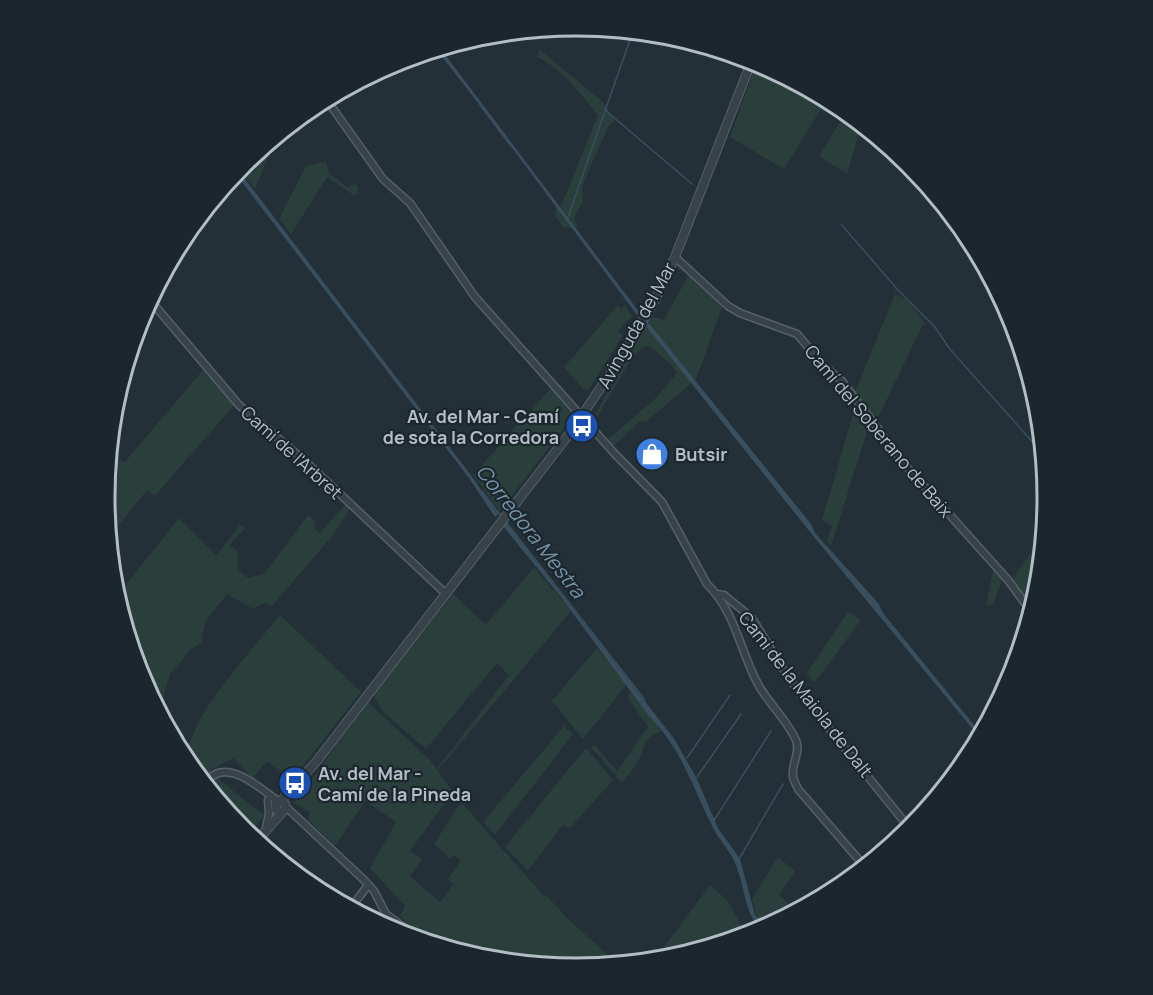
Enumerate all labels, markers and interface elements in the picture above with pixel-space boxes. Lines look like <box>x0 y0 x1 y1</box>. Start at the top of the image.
street label: Avinguda del Mar <box>591 257 681 392</box>
street label: Camí del Soberano de Baix <box>800 340 959 523</box>
street label: Camí de l'Arbret <box>236 400 348 504</box>
place label: Av. del Mar - Camí de sota la Corredora <box>383 404 559 449</box>
bus stop icon: Av. del Mar - Camí de sota la Corredora <box>564 408 600 444</box>
shop icon: Butsir <box>634 436 670 472</box>
place label: Butsir <box>675 442 727 466</box>
water label: Corredora Mestra <box>470 459 592 604</box>
street label: Camí de la Maiola de Dalt <box>734 606 878 782</box>
place label: Av. del Mar - Camí de la Pineda <box>318 761 471 806</box>
bus stop icon: Av. del Mar - Camí de la Pineda <box>277 765 313 801</box>

